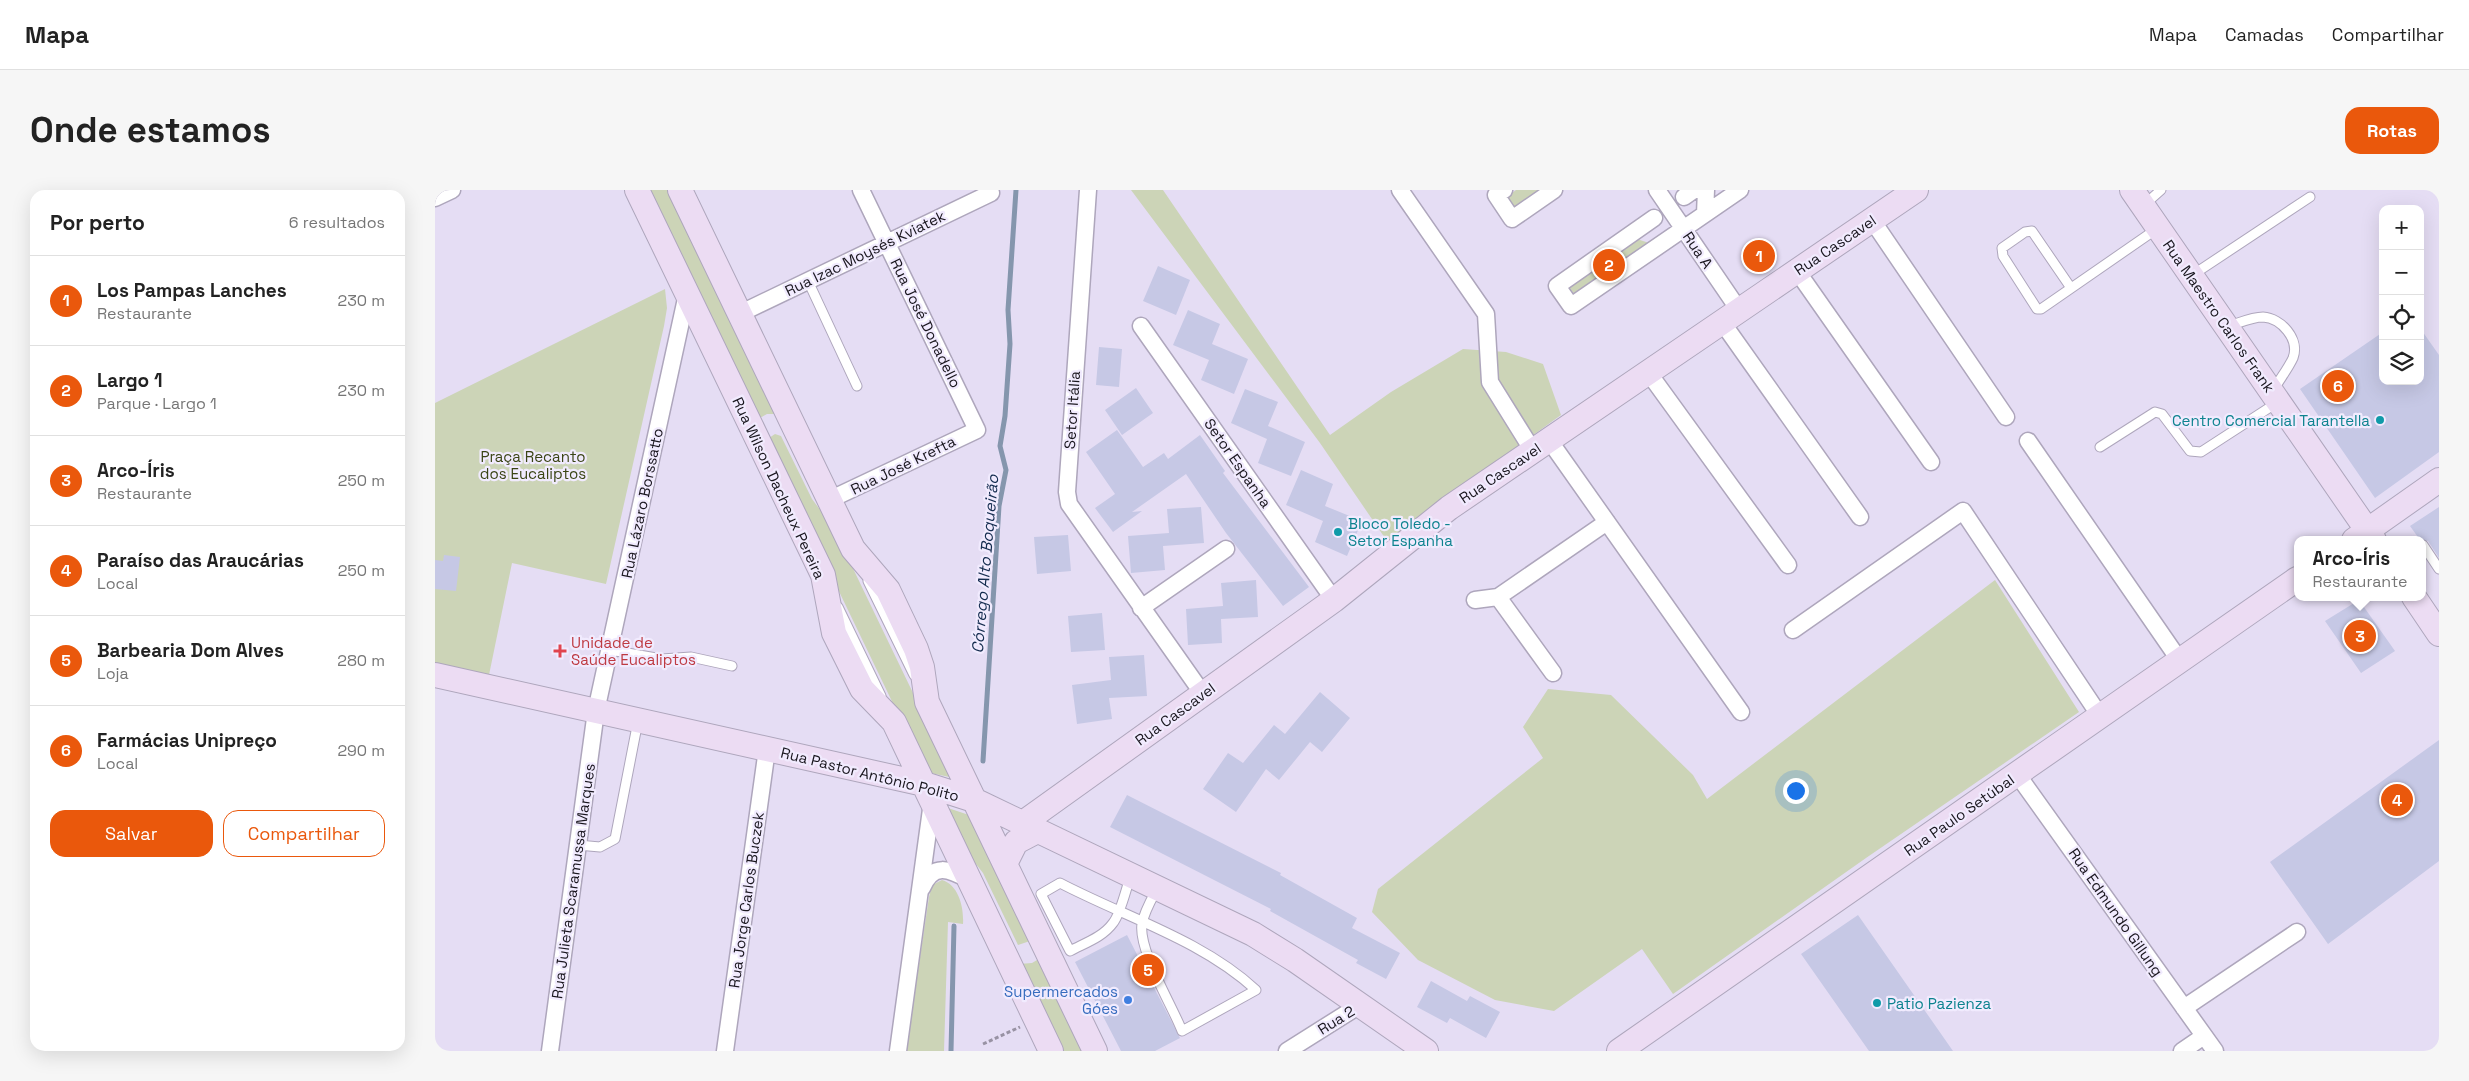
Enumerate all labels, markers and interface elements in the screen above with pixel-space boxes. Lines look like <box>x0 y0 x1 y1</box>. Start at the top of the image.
text: Mapa <box>25 19 89 50</box>
text: Mapa <box>2149 23 2197 46</box>
text: Camadas <box>2225 23 2304 46</box>
text: Compartilhar <box>2332 23 2444 46</box>
button: Rotas <box>2345 107 2439 154</box>
text: Onde estamos <box>30 108 271 152</box>
map controls <box>2379 205 2424 385</box>
button: + <box>2379 205 2424 250</box>
street label: Rua Izac Moysés Kviatek <box>782 206 948 300</box>
text: Por perto <box>50 209 145 236</box>
street label: Rua Cascavel <box>1790 211 1880 279</box>
text: 6 resultados <box>289 212 385 233</box>
street label: Rua A <box>1679 228 1717 273</box>
street label: Rua Maestro Carlos Frank <box>2159 236 2279 396</box>
pin: 1 <box>1743 237 1775 275</box>
pin: 2 <box>1593 246 1625 284</box>
button: − <box>2379 250 2424 295</box>
street label: Rua José Donadello <box>886 255 966 391</box>
text: Los Pampas Lanches <box>97 278 287 303</box>
text: 1 <box>62 290 70 311</box>
text: 230 m <box>338 290 385 311</box>
button: locate <box>2379 295 2424 340</box>
text: Restaurante <box>97 303 192 324</box>
button: layers <box>2379 340 2424 385</box>
pin: 6 <box>2322 367 2354 405</box>
text: Largo 1 <box>97 368 163 393</box>
street label: Setor Itália <box>1060 370 1084 450</box>
text: 2 <box>61 380 71 401</box>
text: 230 m <box>338 380 385 401</box>
text: Parque · Largo 1 <box>97 393 217 414</box>
street label: Rua Wilson Dacheux Pereira <box>728 394 830 582</box>
place label: Centro Comercial Tarantella <box>2172 411 2370 430</box>
marker: Centro Comercial Tarantella <box>2374 414 2386 426</box>
street label: Setor Espanha <box>1200 415 1276 512</box>
street label: Rua Lázaro Borssatto <box>617 426 667 580</box>
street label: Rua José Krefta <box>847 431 959 499</box>
street label: Rua Cascavel <box>1455 439 1545 507</box>
park label: Praça Recanto dos Eucaliptos <box>480 447 586 483</box>
text: Arco-Íris <box>97 458 175 483</box>
text: 3 <box>61 470 71 491</box>
text: 250 m <box>338 470 385 491</box>
water label: Córrego Alto Boqueirão <box>967 473 1003 654</box>
text: Restaurante <box>97 483 192 504</box>
place label: Bloco Toledo - Setor Espanha <box>1348 514 1453 550</box>
marker: Bloco Toledo - Setor Espanha <box>1332 526 1344 538</box>
popup <box>2294 536 2426 601</box>
text: Arco-Íris <box>2312 546 2390 571</box>
text: Paraíso das Araucárias <box>97 548 304 573</box>
text: 4 <box>61 560 71 581</box>
text: 250 m <box>338 560 385 581</box>
text: Restaurante <box>2312 571 2408 592</box>
text: Local <box>97 573 138 594</box>
pin: 3 <box>2344 617 2376 655</box>
place label: Unidade de Saúde Eucaliptos <box>571 633 696 669</box>
text: Barbearia Dom Alves <box>97 638 284 663</box>
marker: Unidade de Saúde Eucaliptos <box>553 644 567 658</box>
text: 5 <box>61 650 71 671</box>
text: 280 m <box>337 650 385 671</box>
text: Loja <box>97 663 129 684</box>
street label: Rua Cascavel <box>1131 678 1219 750</box>
text: Farmácias Unipreço <box>97 728 277 753</box>
text: 6 <box>61 740 71 761</box>
text: 290 m <box>337 740 385 761</box>
street label: Rua Pastor Antônio Polito <box>779 743 961 805</box>
text: Local <box>97 753 138 774</box>
street label: Rua Julieta Scaramussa Marques <box>547 762 599 1000</box>
street label: Rua Paulo Setúbal <box>1900 770 2018 860</box>
your location <box>1783 778 1809 804</box>
pin: 4 <box>2381 781 2413 819</box>
button: Salvar <box>50 810 213 857</box>
button: Compartilhar <box>223 810 385 857</box>
street label: Rua Jorge Carlos Buczek <box>724 811 768 989</box>
street label: Rua Edmundo Gillung <box>2065 844 2167 980</box>
pin: 5 <box>1132 951 1164 989</box>
place label: Supermercados Góes <box>1004 982 1118 1018</box>
marker: Supermercados Góes <box>1122 994 1134 1006</box>
place label: Patio Pazienza <box>1887 994 1991 1013</box>
marker: Patio Pazienza <box>1871 997 1883 1009</box>
street label: Rua 2 <box>1314 1001 1358 1039</box>

